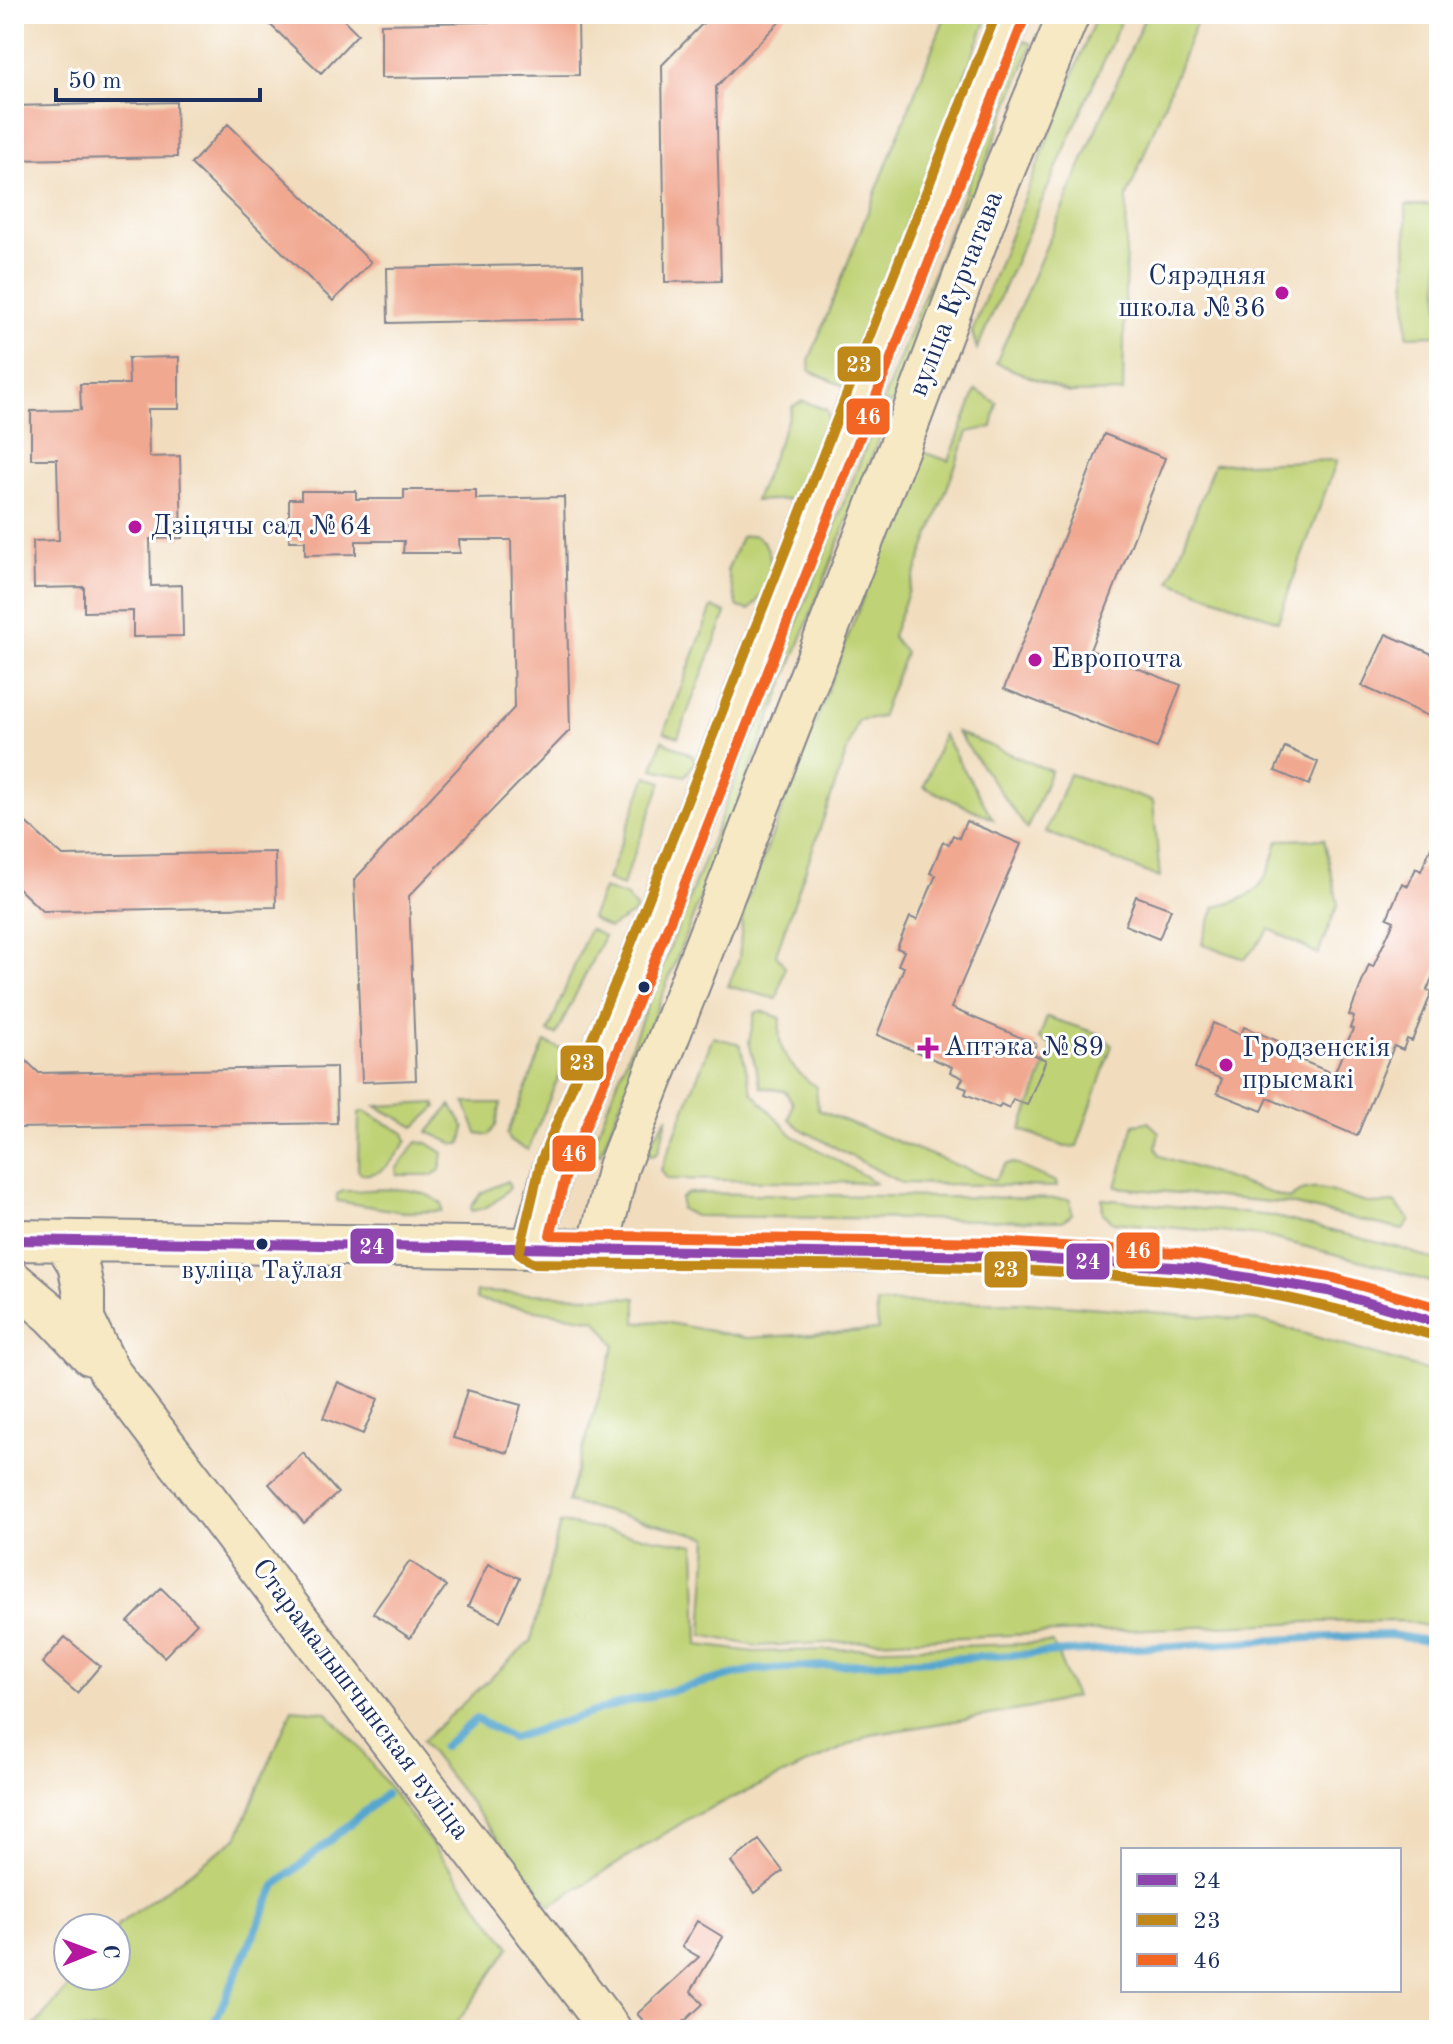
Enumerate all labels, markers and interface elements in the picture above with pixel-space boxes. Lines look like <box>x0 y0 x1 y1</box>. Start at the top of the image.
scale bar <box>56 52 260 102</box>
text: 50 m <box>68 70 122 94</box>
street label: вуліца Курчатава <box>905 187 1009 400</box>
place label: Сярэдняя школа №36 <box>1119 263 1266 323</box>
marker: Сярэдняя школа №36 <box>1273 284 1291 302</box>
line badge: 23 <box>836 345 882 383</box>
text: 23 <box>846 355 872 377</box>
line badge: 46 <box>845 397 891 436</box>
text: 46 <box>855 407 881 429</box>
place label: Дзіцячы сад №64 <box>151 513 372 541</box>
marker: Дзіцячы сад №64 <box>126 518 144 536</box>
place label: Европочта <box>1051 646 1183 674</box>
marker: Европочта <box>1026 651 1044 669</box>
unlabelled marker <box>636 979 652 995</box>
place label: Аптэка №89 <box>944 1034 1105 1062</box>
place label: Гродзенскія прысмакі <box>1242 1035 1390 1095</box>
marker: Аптэка №89 <box>919 1039 937 1057</box>
line badge: 23 <box>559 1044 605 1082</box>
text: 23 <box>569 1053 595 1075</box>
marker: Гродзенскія прысмакі <box>1217 1056 1235 1074</box>
line badge: 46 <box>551 1134 597 1173</box>
text: 46 <box>561 1144 587 1166</box>
line badge: 24 <box>349 1227 395 1265</box>
line badge: 46 <box>1115 1231 1161 1270</box>
marker: вуліца Таўлая <box>254 1236 270 1252</box>
text: 24 <box>359 1237 385 1259</box>
text: 46 <box>1125 1241 1151 1263</box>
line badge: 24 <box>1065 1242 1111 1281</box>
line badge: 23 <box>983 1250 1029 1289</box>
text: 24 <box>1075 1252 1101 1274</box>
place label: вуліца Таўлая <box>181 1258 343 1284</box>
text: 23 <box>993 1260 1019 1282</box>
street label: Старамалышчынская вуліца <box>246 1555 474 1846</box>
legend <box>1121 1848 1401 1992</box>
text: 24 <box>1193 1870 1221 1894</box>
text: 23 <box>1193 1910 1221 1934</box>
north arrow <box>52 1912 132 1992</box>
text: С <box>99 1944 121 1959</box>
text: 46 <box>1193 1950 1221 1974</box>

